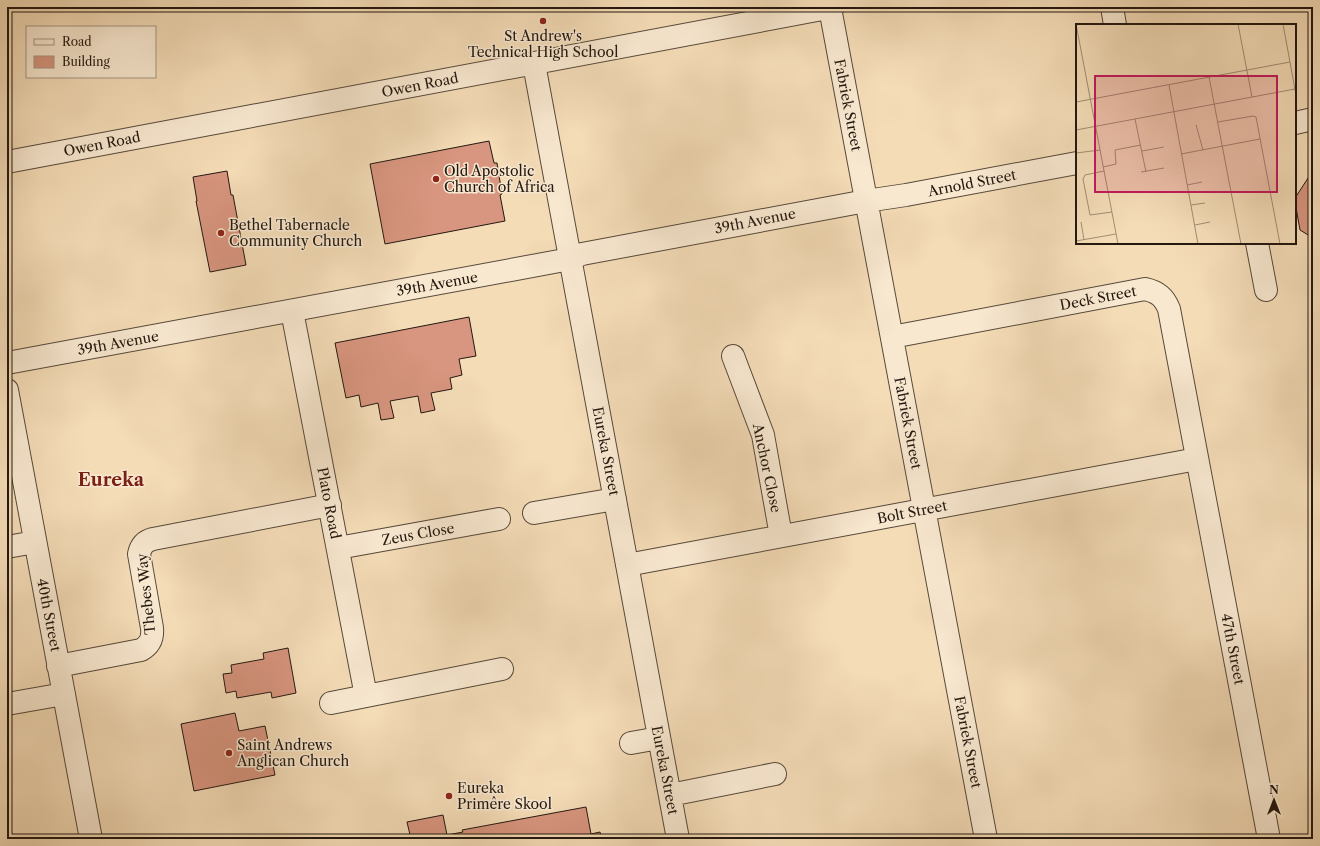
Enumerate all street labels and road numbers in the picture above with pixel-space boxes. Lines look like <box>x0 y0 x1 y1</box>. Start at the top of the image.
street label: Fabriek Street <box>830 57 866 153</box>
street label: Owen Road <box>380 69 460 101</box>
street label: Owen Road <box>62 128 142 160</box>
street label: Arnold Street <box>925 166 1018 201</box>
street label: 39th Avenue <box>713 204 797 238</box>
street label: 39th Avenue <box>395 268 479 300</box>
street label: Deck Street <box>1058 282 1138 314</box>
street label: 39th Avenue <box>76 327 160 359</box>
street label: Fabriek Street <box>890 375 926 471</box>
street label: Eureka Street <box>589 405 623 497</box>
street label: Anchor Close <box>749 421 785 514</box>
street label: Plato Road <box>313 466 345 541</box>
street label: Bolt Street <box>875 496 949 528</box>
street label: Zeus Close <box>380 519 456 549</box>
street label: Thebes Way <box>133 552 159 636</box>
street label: 40th Street <box>33 577 65 653</box>
street label: 47th Street <box>1217 612 1249 686</box>
street label: Fabriek Street <box>950 694 986 790</box>
street label: Eureka Street <box>648 724 682 816</box>

